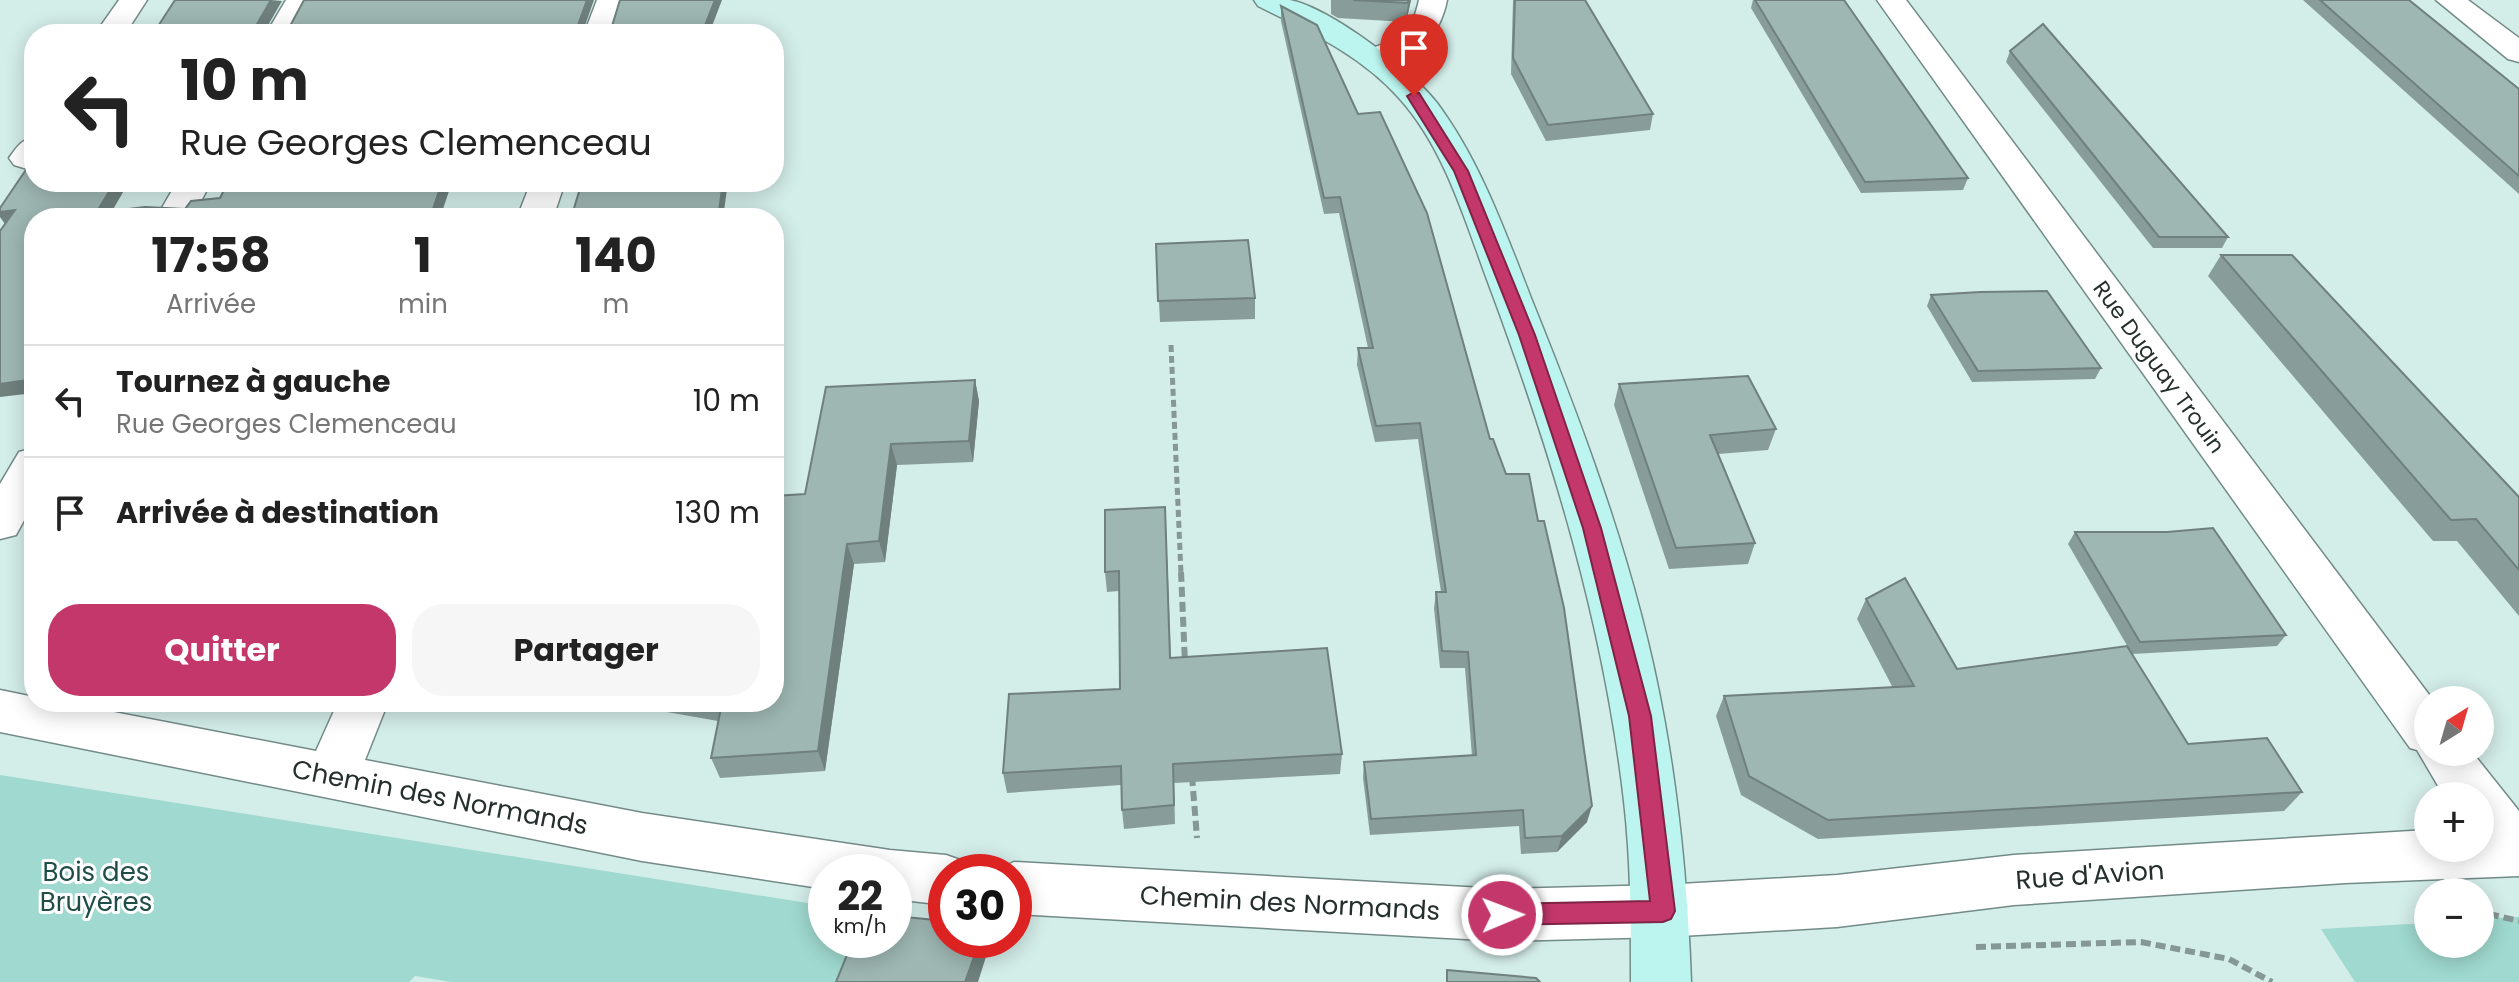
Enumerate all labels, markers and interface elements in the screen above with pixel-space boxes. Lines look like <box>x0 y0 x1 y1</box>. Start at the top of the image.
pin <box>1380 14.0 1448 96</box>
icon: arrive <box>1392 26 1436 70</box>
text: 10 m <box>180 41 309 120</box>
icon: left <box>48 56 152 160</box>
text: Rue Georges Clemenceau <box>180 117 652 168</box>
text: 17:58 <box>151 222 271 289</box>
text: 1 <box>414 222 432 289</box>
text: 140 <box>575 222 657 289</box>
street label: Rue Duguay Trouin <box>2086 274 2232 460</box>
text: Arrivée <box>166 286 256 322</box>
text: min <box>398 286 448 322</box>
text: m <box>603 286 629 322</box>
text: Tournez à gauche <box>116 360 390 403</box>
icon: left <box>48 379 92 423</box>
text: 10 m <box>693 379 760 422</box>
text: Rue Georges Clemenceau <box>116 406 457 442</box>
icon: arrive <box>48 491 92 535</box>
text: Arrivée à destination <box>116 491 439 534</box>
text: 130 m <box>675 491 760 534</box>
button: Quitter <box>48 604 396 696</box>
button: Partager <box>412 604 760 696</box>
north arrow <box>2414 686 2494 766</box>
map controls <box>2414 686 2494 958</box>
street label: Chemin des Normands <box>289 751 591 843</box>
button: + <box>2414 782 2494 862</box>
street label: Rue d'Avion <box>2014 852 2166 898</box>
park label: Bois des Bruyères <box>40 854 152 920</box>
speed limit sign: 30 <box>928 854 1032 958</box>
text: 22 <box>837 868 883 924</box>
position arrow <box>1460 873 1544 957</box>
street label: Chemin des Normands <box>1139 877 1441 929</box>
button: − <box>2414 878 2494 958</box>
text: km/h <box>833 912 887 940</box>

